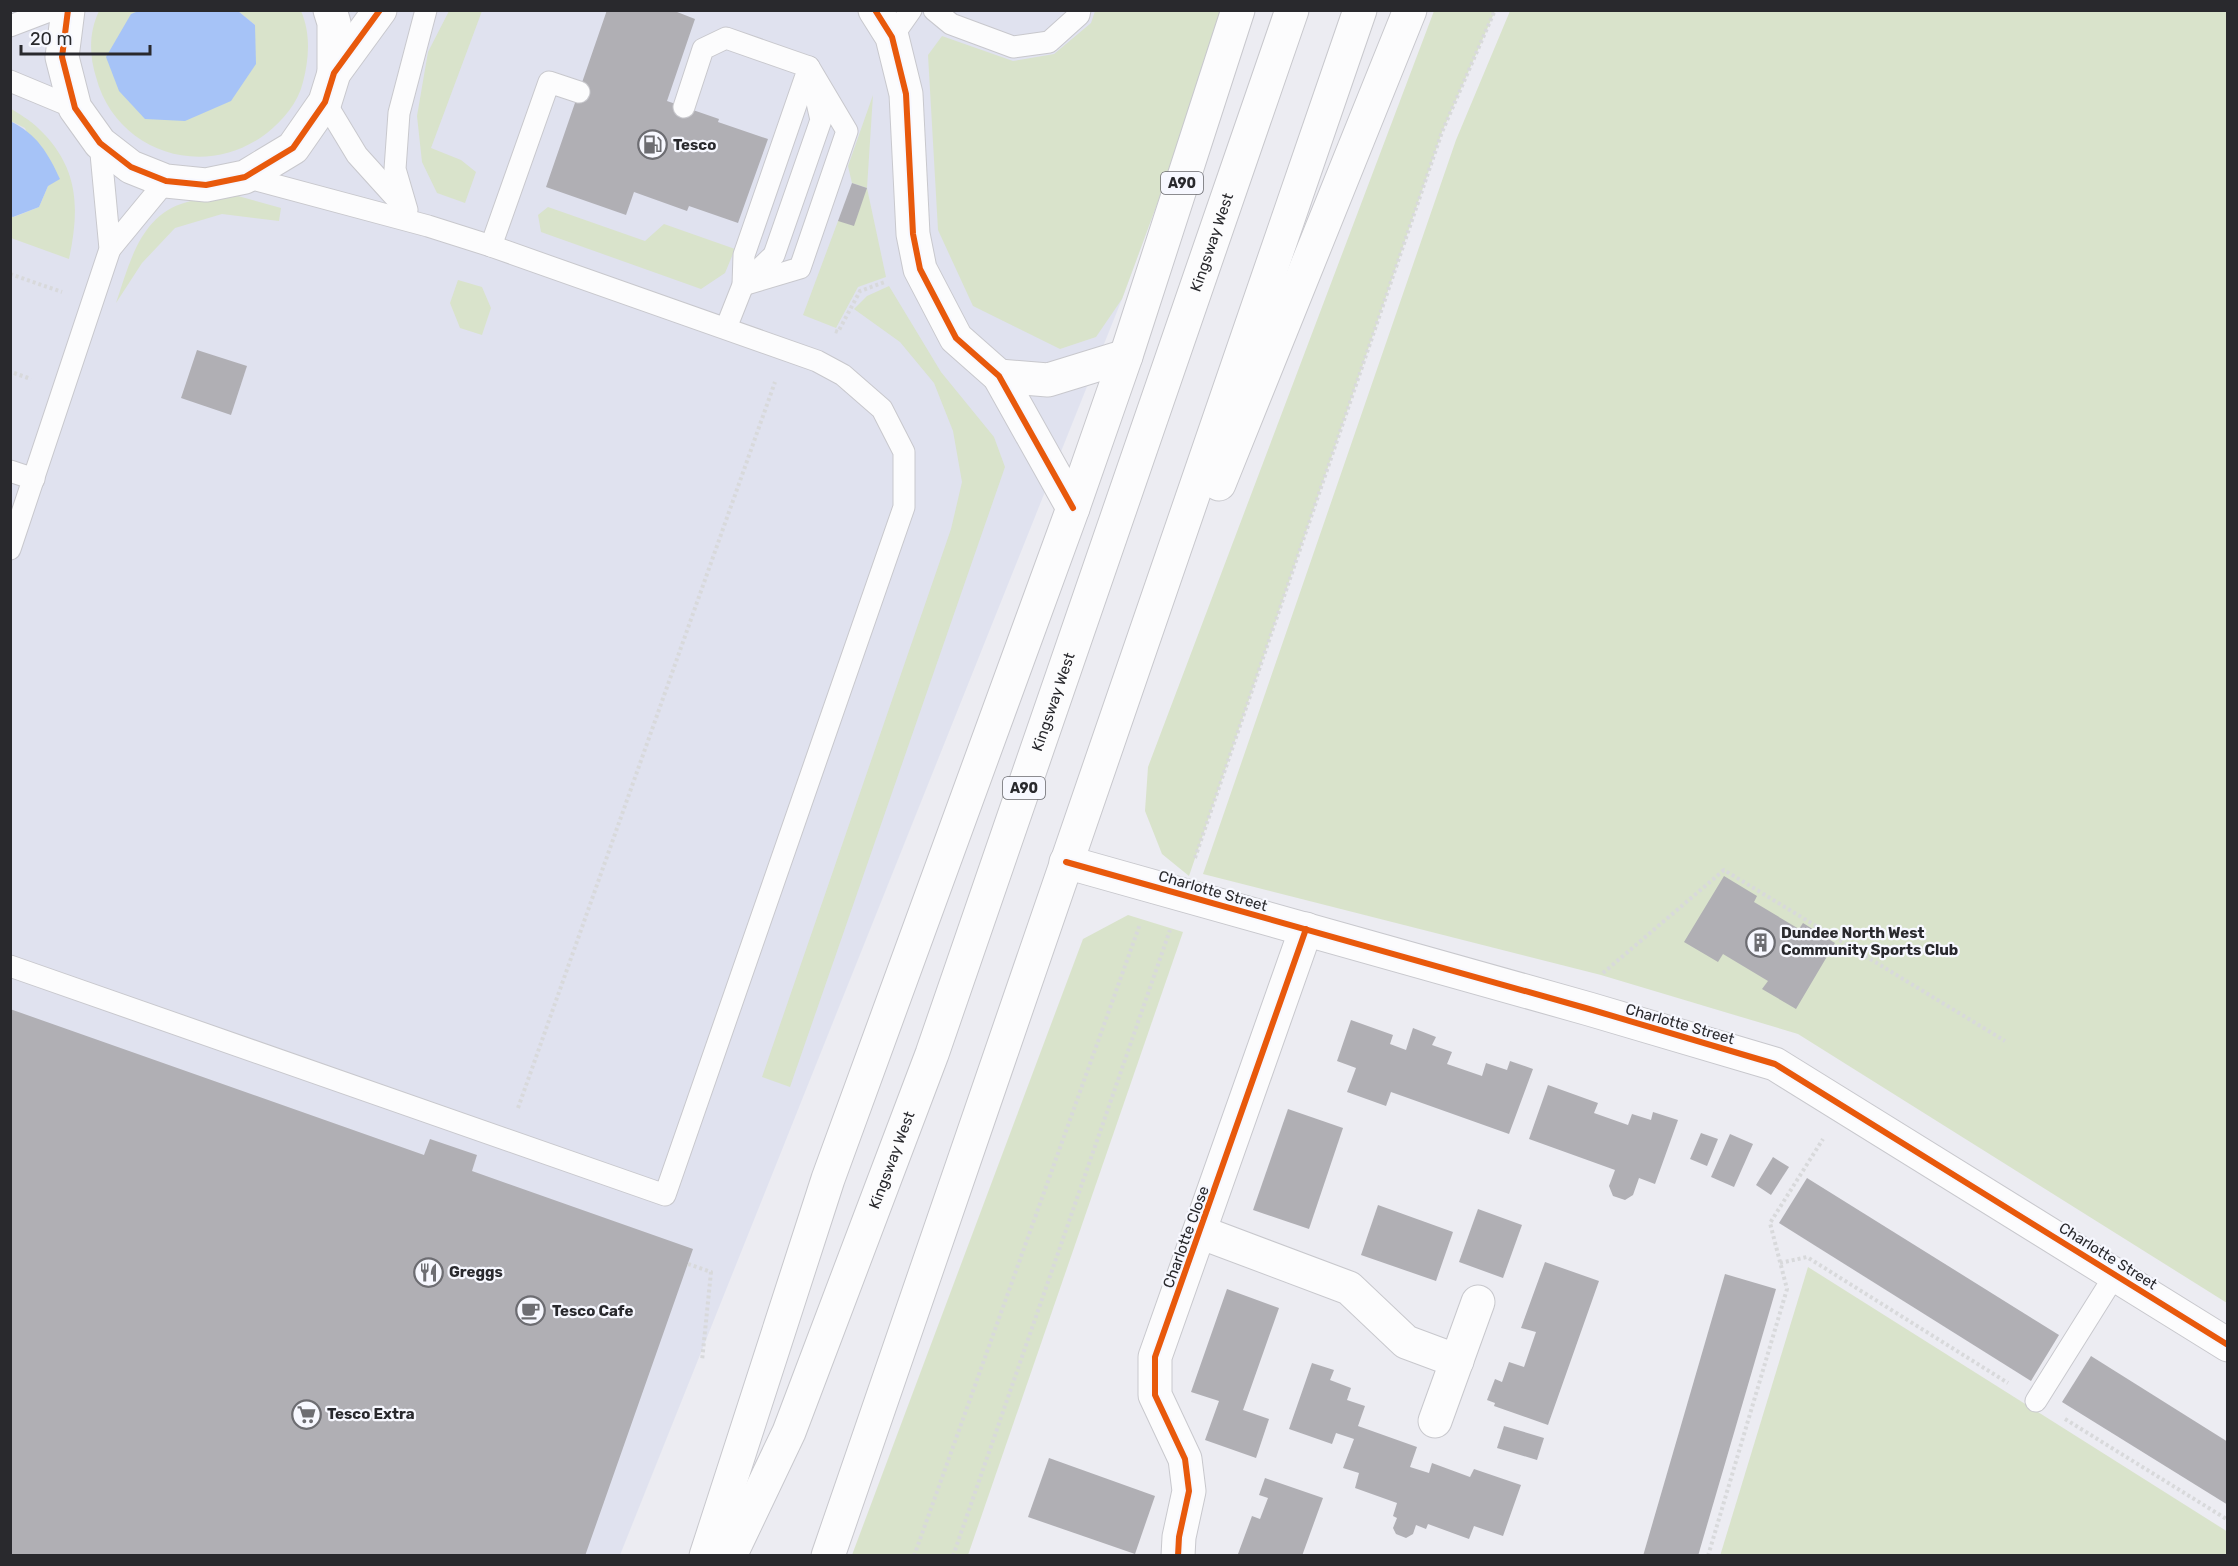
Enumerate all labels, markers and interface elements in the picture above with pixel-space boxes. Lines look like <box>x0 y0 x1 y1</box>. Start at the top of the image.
scale bar <box>21 18 150 56</box>
text: 20 m <box>30 28 72 50</box>
fuel station icon: Tesco <box>636 129 668 161</box>
place label: Tesco <box>673 136 716 154</box>
road number: A90 <box>1161 172 1203 194</box>
street label: Kingsway West <box>1187 191 1237 294</box>
street label: Kingsway West <box>1028 650 1079 753</box>
road number: A90 <box>1003 777 1045 799</box>
street label: Charlotte Street <box>1156 867 1270 915</box>
place label: Dundee North West Community Sports Club <box>1781 924 1958 959</box>
building icon: Dundee North West Community Sports Club <box>1744 926 1776 958</box>
street label: Charlotte Street <box>1623 1000 1737 1048</box>
street label: Kingsway West <box>865 1109 919 1212</box>
street label: Charlotte Close <box>1159 1183 1213 1291</box>
street label: Charlotte Street <box>2056 1219 2161 1293</box>
restaurant icon: Greggs <box>412 1256 444 1288</box>
place label: Greggs <box>449 1263 503 1281</box>
cafe icon: Tesco Cafe <box>515 1295 547 1327</box>
place label: Tesco Cafe <box>552 1302 633 1320</box>
supermarket icon: Tesco Extra <box>290 1398 322 1430</box>
place label: Tesco Extra <box>327 1405 415 1423</box>

